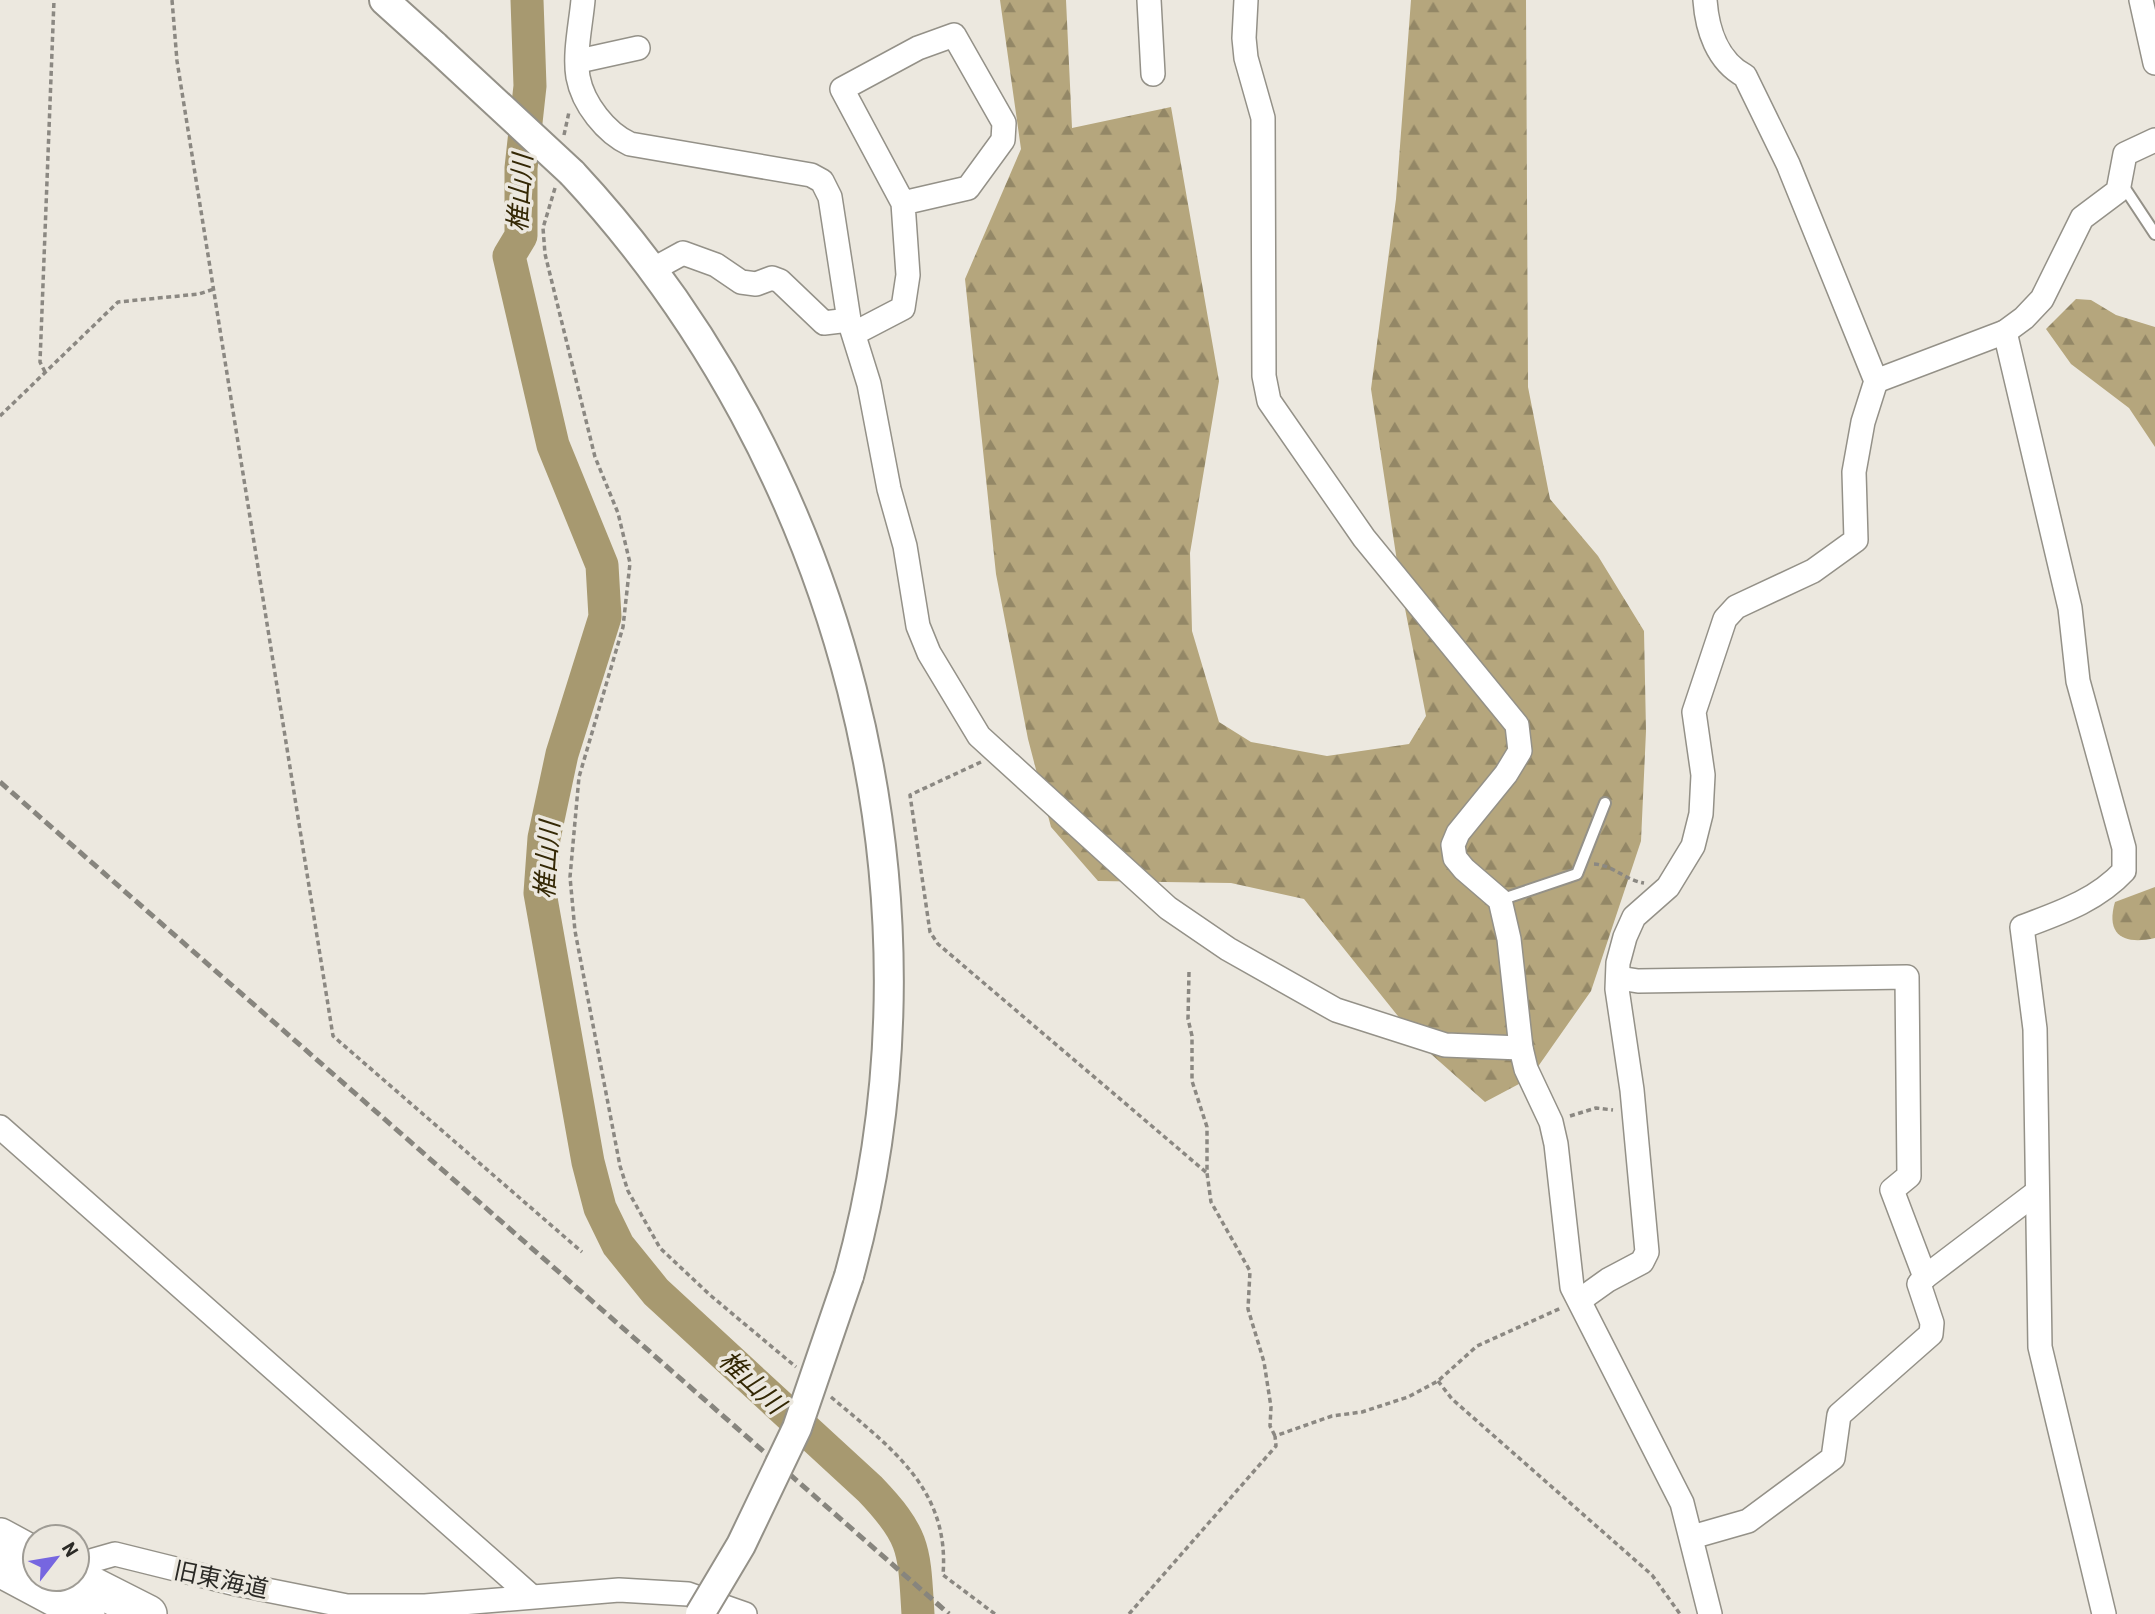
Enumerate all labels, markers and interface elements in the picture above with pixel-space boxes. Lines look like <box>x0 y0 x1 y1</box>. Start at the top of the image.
water label: 椎山川 <box>500 150 537 233</box>
water label: 椎山川 <box>527 817 564 900</box>
water label: 椎山川 <box>714 1343 794 1421</box>
north arrow <box>21 1523 91 1593</box>
text: N <box>58 1538 84 1560</box>
street label: 旧東海道 <box>171 1554 271 1603</box>

